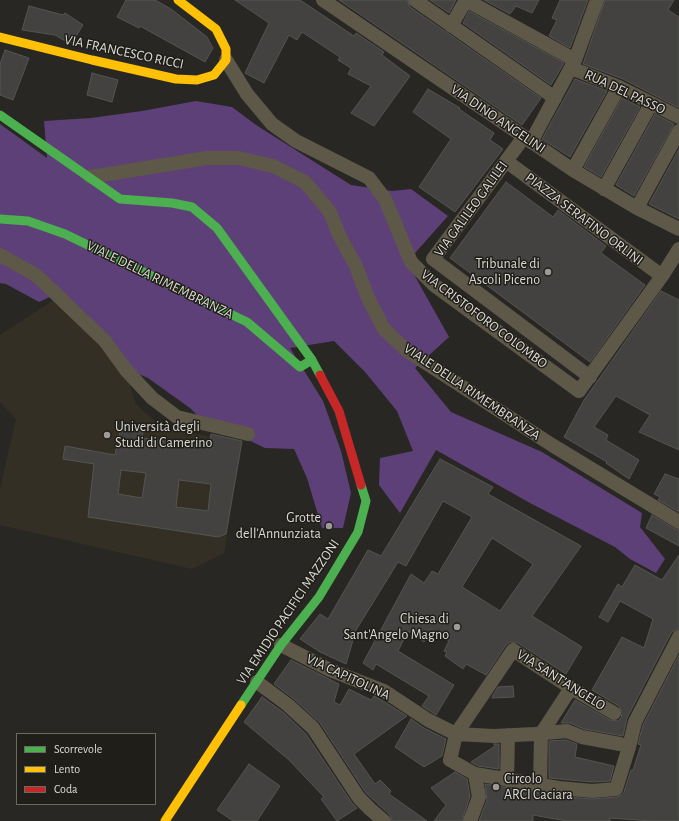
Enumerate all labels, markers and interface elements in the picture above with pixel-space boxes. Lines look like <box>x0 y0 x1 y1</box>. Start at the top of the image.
street label: VIA FRANCESCO RICCI <box>63 31 185 73</box>
street label: RUA DEL PASSO <box>582 66 668 118</box>
street label: VIA DINO ANGELINI <box>447 81 549 157</box>
street label: VIA GALILEO GALILEI <box>431 158 511 260</box>
street label: PIAZZA SERAFINO ORLINI <box>522 169 646 269</box>
street label: VIALE DELLA RIMEMBRANZA <box>84 237 236 323</box>
place label: Tribunale di Ascoli Piceno <box>469 256 540 288</box>
street label: VIA CRISTOFORO COLOMBO <box>417 266 551 372</box>
marker: Tribunale di Ascoli Piceno <box>543 267 553 277</box>
street label: VIALE DELLA RIMEMBRANZA <box>400 340 544 444</box>
place label: Università degli Studi di Camerino <box>115 419 212 452</box>
marker: Università degli Studi di Camerino <box>102 430 112 440</box>
place label: Grotte dell'Annunziata <box>236 510 321 542</box>
marker: Grotte dell'Annunziata <box>324 521 334 531</box>
street label: VIA EMIDIO PACIFICI MAZZONI <box>233 536 343 688</box>
place label: Chiesa di Sant'Angelo Magno <box>344 611 449 644</box>
marker: Chiesa di Sant'Angelo Magno <box>452 622 462 632</box>
street label: VIA SANT'ANGELO <box>514 646 608 714</box>
street label: VIA CAPITOLINA <box>303 650 393 704</box>
legend <box>16 733 156 805</box>
text: Scorrevole <box>54 743 102 755</box>
text: Lento <box>54 763 80 775</box>
place label: Circolo ARCI Caciara <box>504 771 573 804</box>
marker: Circolo ARCI Caciara <box>491 782 501 792</box>
text: Coda <box>54 783 78 795</box>

